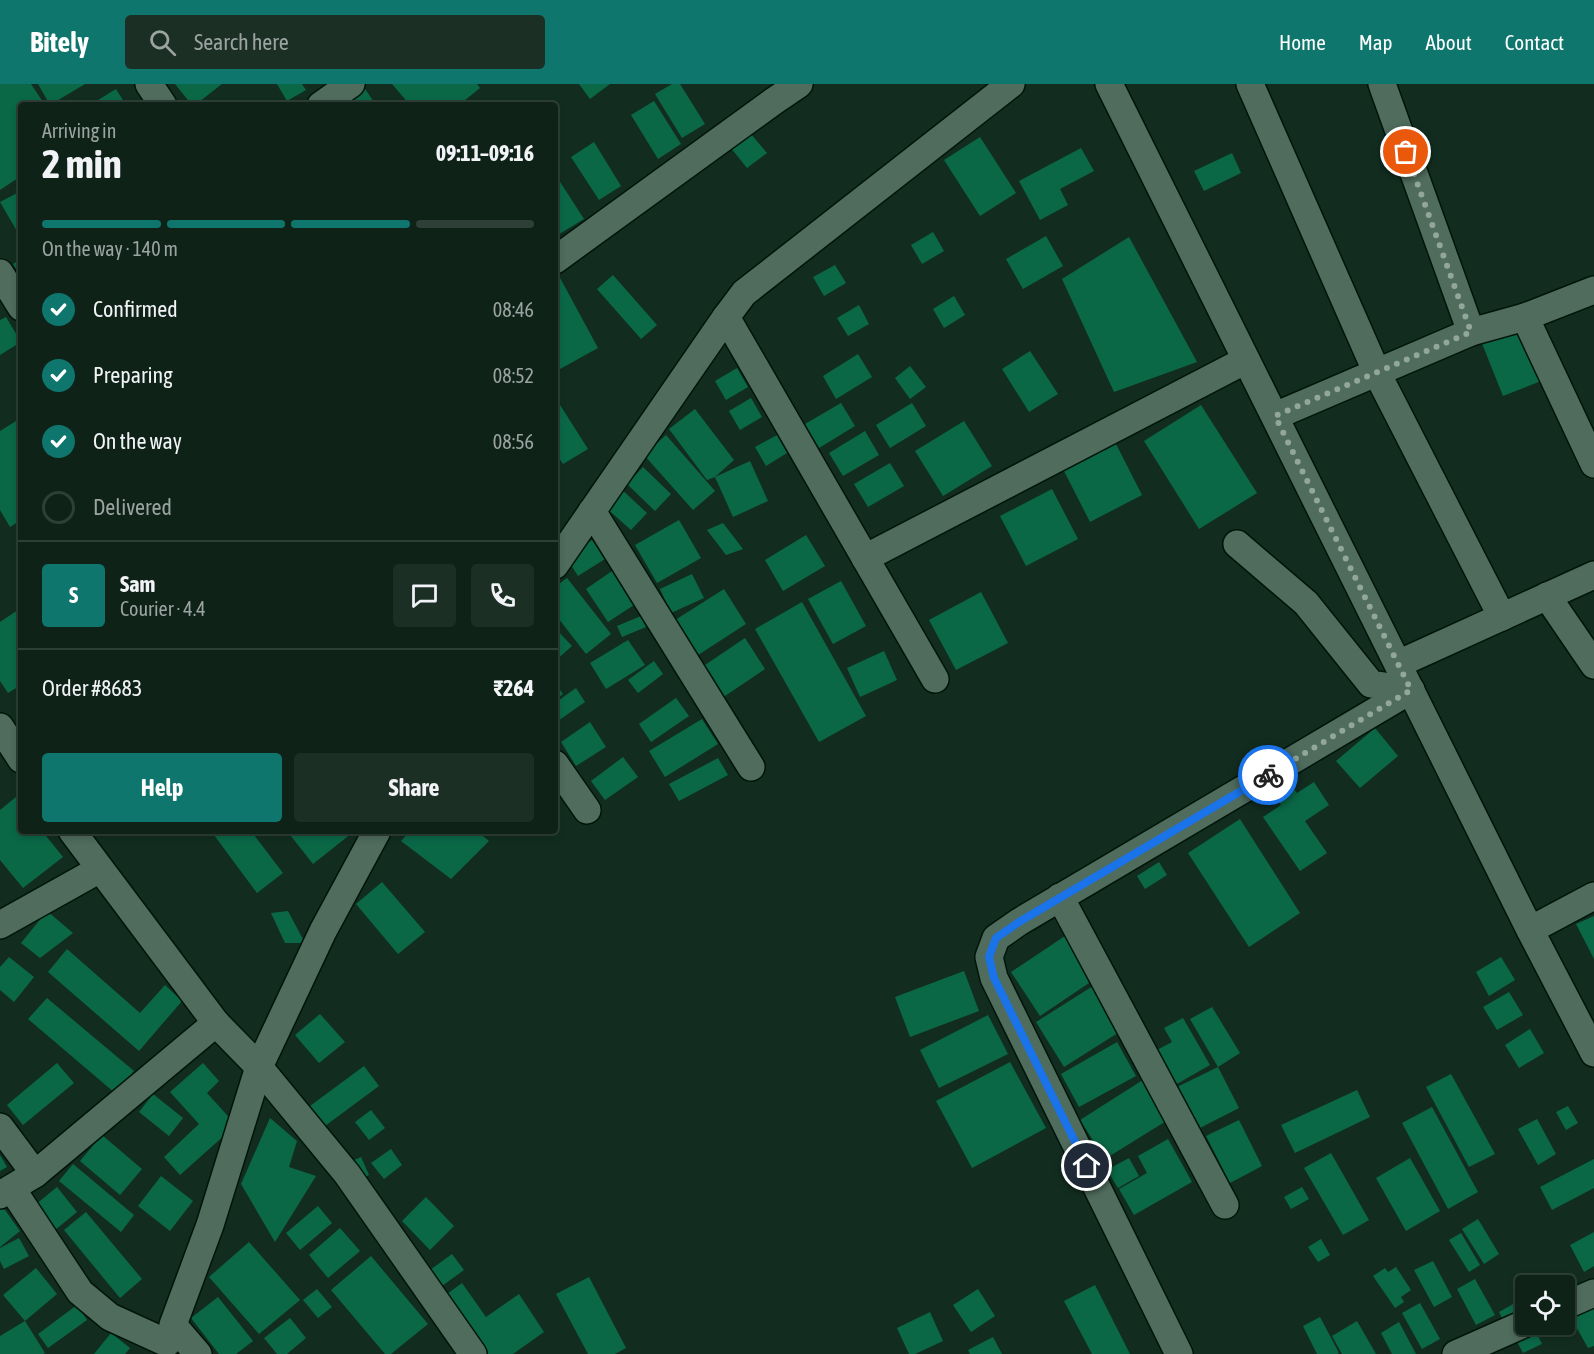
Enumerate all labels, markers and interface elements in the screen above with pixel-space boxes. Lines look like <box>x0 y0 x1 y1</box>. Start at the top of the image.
search box <box>125 15 545 69</box>
text: Bitely <box>30 26 89 58</box>
icon: search <box>146 26 179 59</box>
text: Search here <box>194 29 289 55</box>
text: Home <box>1279 30 1326 54</box>
text: Map <box>1359 30 1393 54</box>
text: About <box>1426 30 1472 54</box>
text: Contact <box>1505 30 1564 54</box>
text: Arriving in <box>42 119 116 142</box>
pin <box>1380 126 1431 177</box>
icon: bag <box>1389 135 1422 168</box>
text: 09:11–09:16 <box>436 140 534 166</box>
text: 2 min <box>42 142 122 186</box>
text: On the way · 140 m <box>42 237 178 260</box>
icon: check <box>42 293 75 326</box>
text: Confirmed <box>93 296 178 322</box>
text: 08:46 <box>493 298 534 321</box>
icon: check <box>42 359 75 392</box>
text: Preparing <box>93 362 173 388</box>
text: 08:52 <box>493 364 534 387</box>
icon: check <box>42 425 75 458</box>
text: On the way <box>93 428 182 454</box>
text: 08:56 <box>493 430 534 453</box>
text: Delivered <box>93 494 172 520</box>
button: chat <box>393 564 456 627</box>
button: phone <box>471 564 534 627</box>
text: Sam <box>120 571 155 597</box>
text: S <box>69 582 78 608</box>
text: Courier · 4.4 <box>120 597 206 620</box>
text: Order #8683 <box>42 675 142 701</box>
text: ₹264 <box>494 675 534 701</box>
courier <box>1238 745 1298 805</box>
button: Help <box>42 753 282 822</box>
button: Share <box>294 753 534 822</box>
icon: bike <box>1252 759 1285 792</box>
pin <box>1061 1140 1112 1191</box>
icon: home <box>1070 1149 1103 1182</box>
map controls <box>1515 1275 1575 1335</box>
button: locate <box>1515 1275 1575 1335</box>

